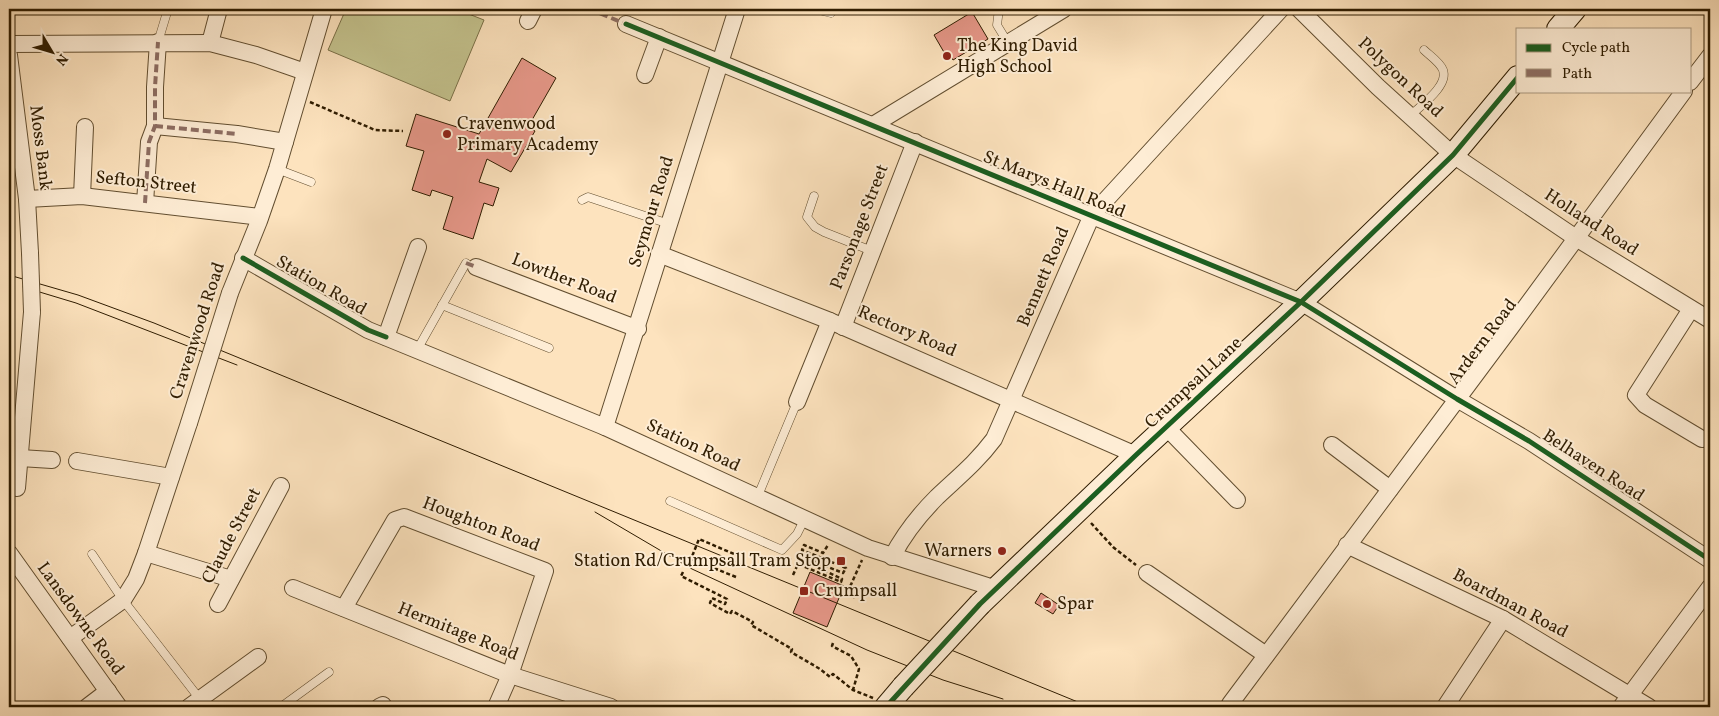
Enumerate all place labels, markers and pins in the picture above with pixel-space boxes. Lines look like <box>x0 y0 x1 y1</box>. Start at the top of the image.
place label: The King David High School <box>957 34 1078 80</box>
marker: The King David High School <box>941 50 953 62</box>
place label: Cravenwood Primary Academy <box>457 112 599 158</box>
marker: Cravenwood Primary Academy <box>441 128 453 140</box>
place label: Warners <box>924 539 992 564</box>
marker: Warners <box>996 545 1008 557</box>
place label: Station Rd/Crumpsall Tram Stop <box>574 549 831 574</box>
marker: Station Rd/Crumpsall Tram Stop <box>835 555 847 567</box>
place label: Crumpsall <box>814 579 897 604</box>
marker: Crumpsall <box>798 585 810 597</box>
place label: Spar <box>1057 592 1094 617</box>
marker: Spar <box>1041 598 1053 610</box>

